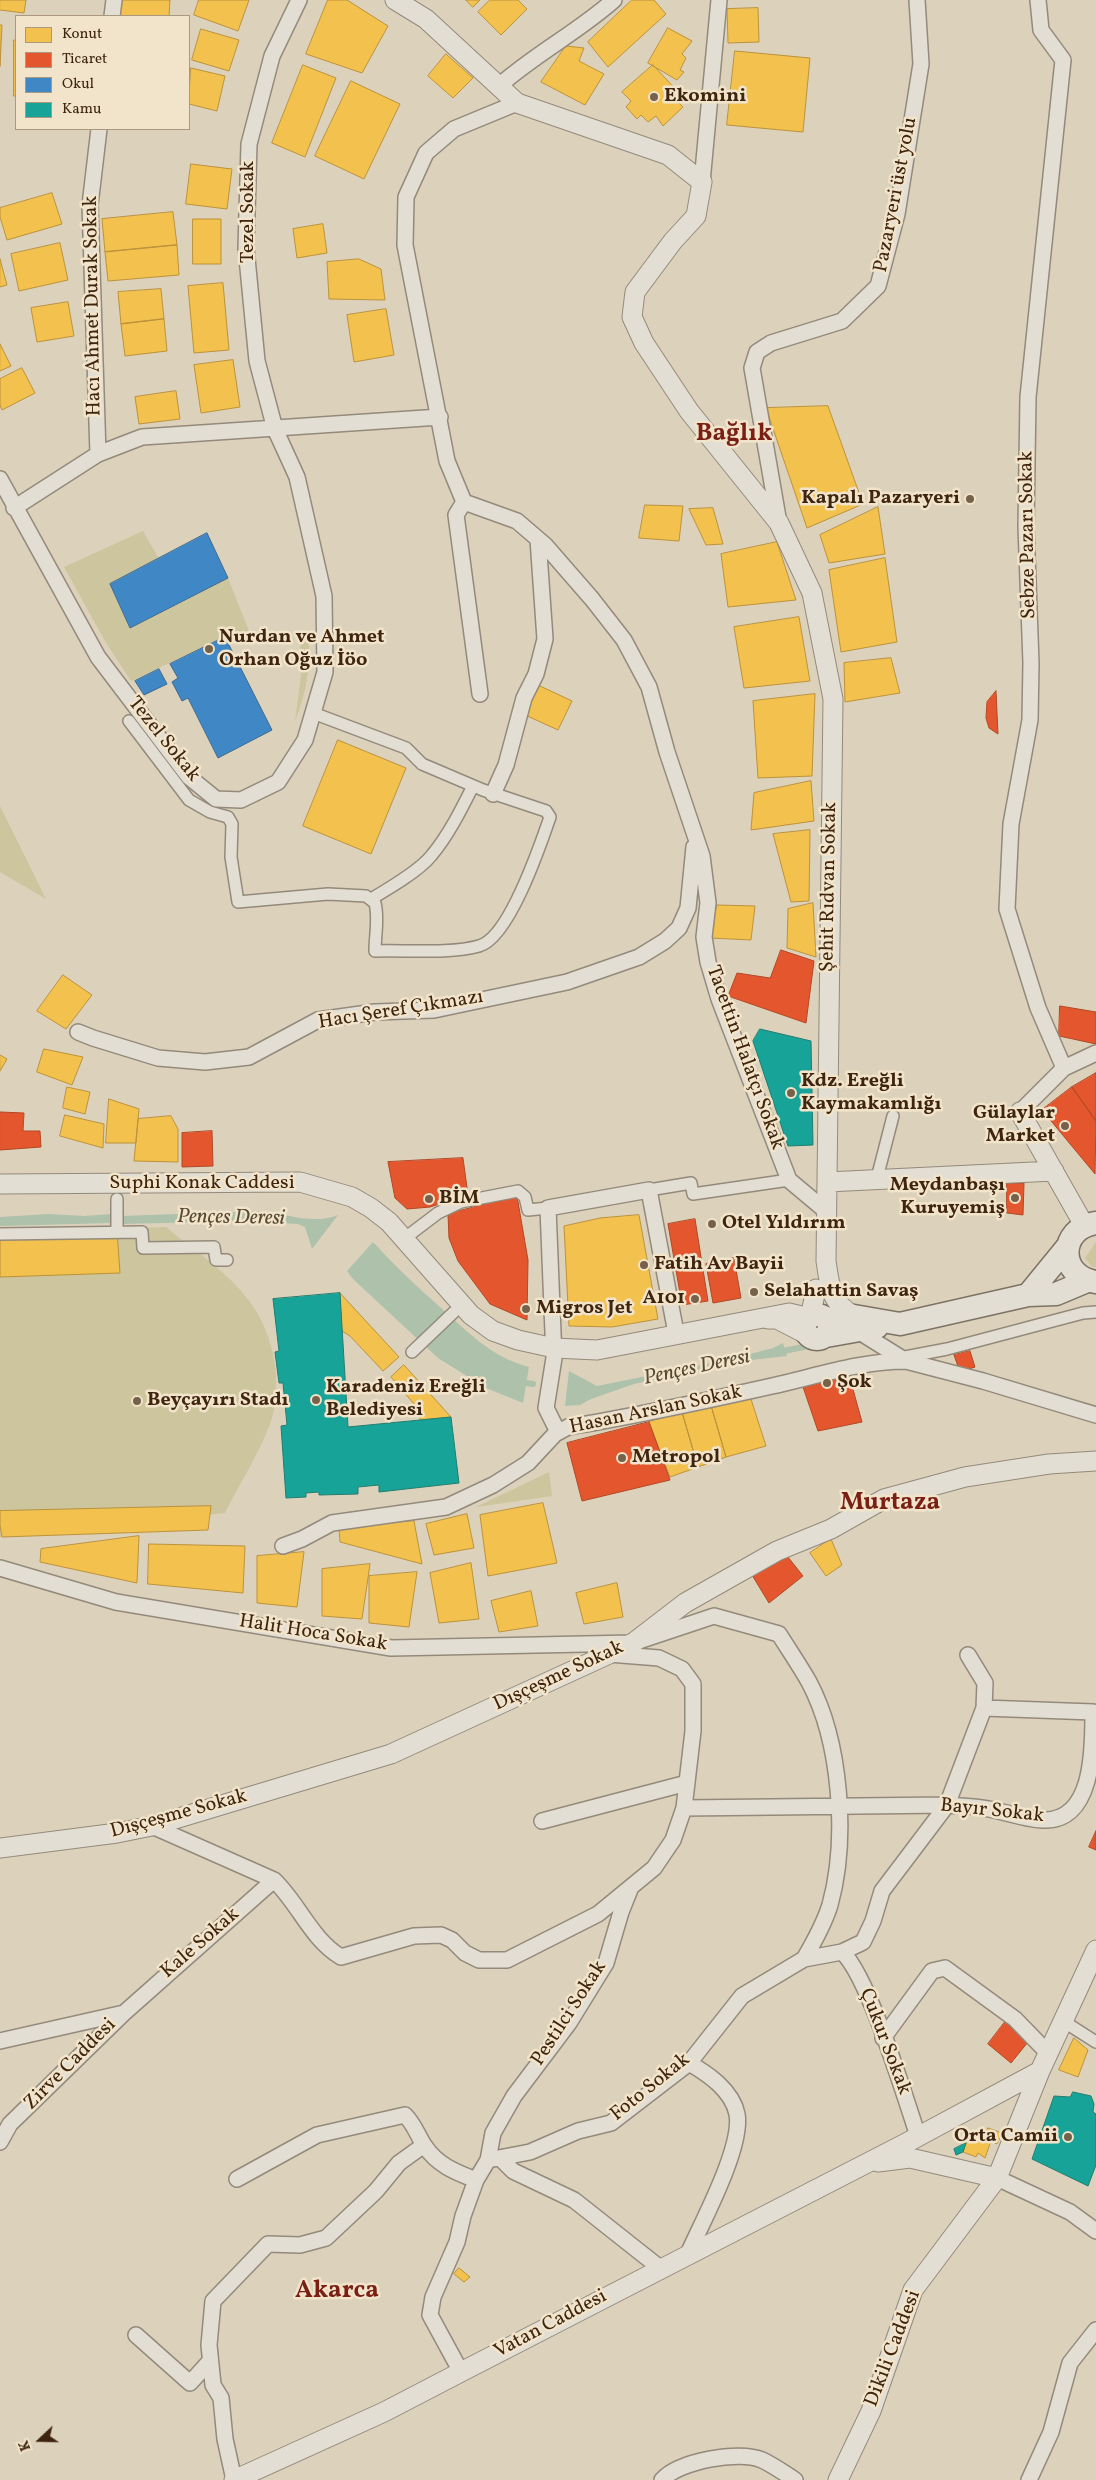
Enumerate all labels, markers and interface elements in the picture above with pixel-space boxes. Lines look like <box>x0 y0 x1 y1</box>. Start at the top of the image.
legend <box>15 15 190 130</box>
text: Konut <box>62 24 102 45</box>
text: Ticaret <box>62 49 107 70</box>
text: Okul <box>62 74 94 95</box>
place label: Ekomini <box>664 85 746 109</box>
marker: Ekomini <box>648 91 660 103</box>
text: Kamu <box>62 99 101 120</box>
street label: Pazaryeri üst yolu <box>870 115 924 275</box>
street label: Tezel Sokak <box>237 161 261 263</box>
street label: Hacı Ahmet Durak Sokak <box>80 196 108 416</box>
district label: Bağlık <box>696 420 772 450</box>
street label: Sebze Pazarı Sokak <box>1016 451 1042 619</box>
place label: Kapalı Pazaryeri <box>801 487 960 511</box>
marker: Kapalı Pazaryeri <box>964 493 976 505</box>
place label: Nurdan ve Ahmet Orhan Oğuz İöo <box>219 626 385 673</box>
marker: Nurdan ve Ahmet Orhan Oğuz İöo <box>203 643 215 655</box>
street label: Tezel Sokak <box>121 693 205 787</box>
street label: Şehit Rıdvan Sokak <box>817 802 843 972</box>
street label: Tacettin Halatçı Sokak <box>699 963 789 1153</box>
street label: Hacı Şeref Çıkmazı <box>317 986 485 1036</box>
place label: Kdz. Ereğli Kaymakamlığı <box>801 1070 942 1117</box>
marker: Kdz. Ereğli Kaymakamlığı <box>785 1087 797 1099</box>
place label: Gülaylar Market <box>973 1102 1055 1149</box>
marker: Gülaylar Market <box>1059 1120 1071 1132</box>
street label: Suphi Konak Caddesi <box>109 1172 295 1196</box>
place label: Meydanbaşı Kuruyemiş <box>890 1174 1005 1221</box>
place label: BİM <box>439 1187 479 1211</box>
marker: Meydanbaşı Kuruyemiş <box>1009 1192 1021 1204</box>
marker: BİM <box>423 1193 435 1205</box>
water label: Pençes Deresi <box>177 1205 285 1233</box>
place label: Otel Yıldırım <box>722 1212 846 1236</box>
marker: Otel Yıldırım <box>706 1218 718 1230</box>
place label: Fatih Av Bayii <box>654 1253 784 1277</box>
marker: Fatih Av Bayii <box>638 1259 650 1271</box>
place label: Selahattin Savaş <box>764 1280 919 1304</box>
marker: Selahattin Savaş <box>748 1286 760 1298</box>
place label: A101 <box>642 1287 685 1311</box>
marker: A101 <box>689 1293 701 1305</box>
place label: Migros Jet <box>536 1297 633 1321</box>
marker: Migros Jet <box>520 1303 532 1315</box>
water label: Pençes Deresi <box>642 1345 752 1393</box>
place label: Şok <box>837 1371 872 1395</box>
place label: Karadeniz Ereğli Belediyesi <box>326 1376 486 1423</box>
marker: Şok <box>821 1377 833 1389</box>
street label: Hasan Arslan Sokak <box>568 1381 744 1441</box>
place label: Beyçayırı Stadı <box>147 1389 289 1413</box>
marker: Karadeniz Ereğli Belediyesi <box>310 1394 322 1406</box>
marker: Beyçayırı Stadı <box>131 1395 143 1407</box>
place label: Metropol <box>632 1446 720 1470</box>
marker: Metropol <box>616 1452 628 1464</box>
district label: Murtaza <box>840 1489 940 1519</box>
street label: Halit Hoca Sokak <box>237 1610 389 1658</box>
street label: Dışçeşme Sokak <box>490 1636 628 1718</box>
street label: Dışçeşme Sokak <box>108 1785 250 1845</box>
street label: Bayır Sokak <box>939 1795 1045 1829</box>
street label: Kale Sokak <box>157 1903 245 1985</box>
street label: Pestilci Sokak <box>527 1957 613 2071</box>
street label: Çukur Sokak <box>853 1985 915 2099</box>
street label: Zirve Caddesi <box>20 2014 122 2116</box>
street label: Foto Sokak <box>606 2049 696 2127</box>
place label: Orta Camii <box>954 2125 1058 2149</box>
marker: Orta Camii <box>1062 2131 1074 2143</box>
district label: Akarca <box>295 2277 379 2307</box>
street label: Vatan Caddesi <box>491 2285 611 2365</box>
street label: Dikili Caddesi <box>861 2287 927 2411</box>
north arrow <box>15 2415 65 2465</box>
text: K <box>15 2437 36 2454</box>

